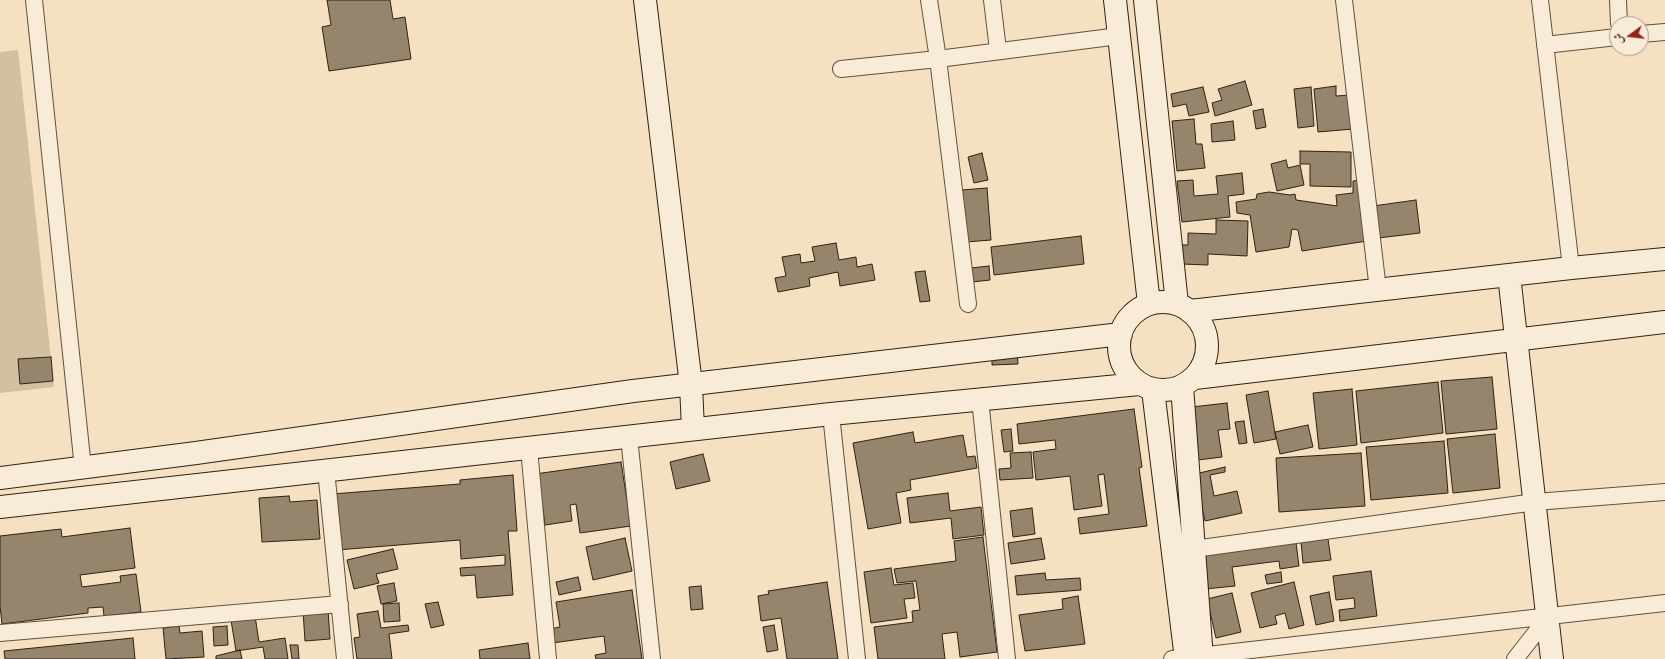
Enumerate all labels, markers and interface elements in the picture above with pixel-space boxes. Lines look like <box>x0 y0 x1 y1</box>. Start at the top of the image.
north arrow <box>1609 16 1649 56</box>
text: ش <box>1610 32 1627 46</box>

